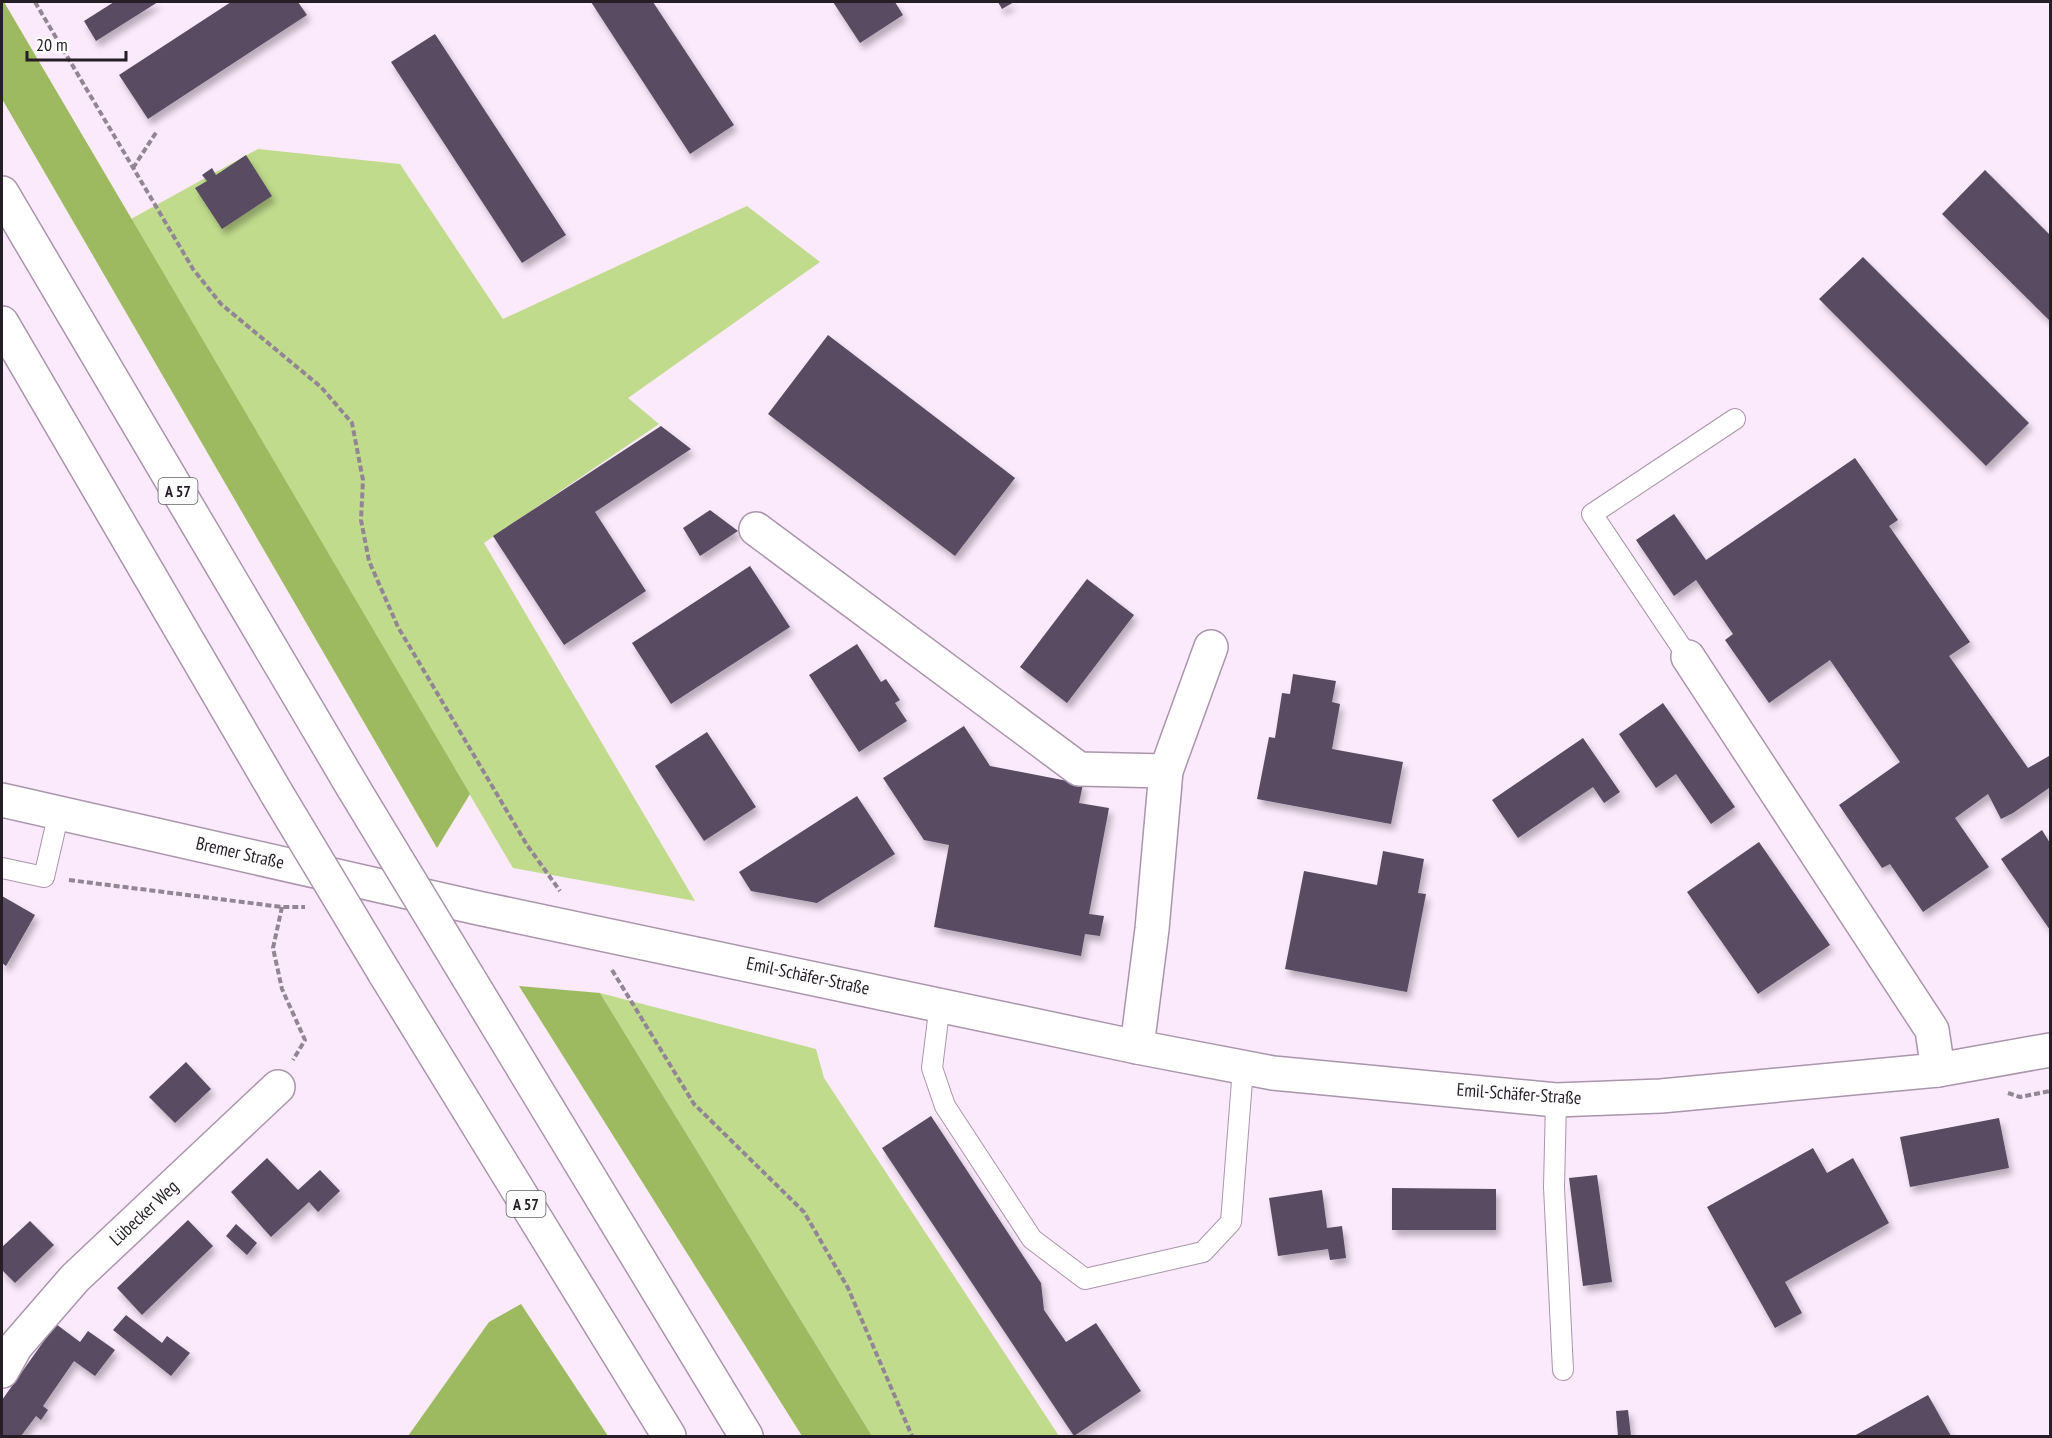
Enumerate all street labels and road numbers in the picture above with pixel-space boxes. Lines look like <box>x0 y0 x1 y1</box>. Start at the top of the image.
road number: A 57 <box>158 478 198 504</box>
street label: Bremer Straße <box>194 831 286 874</box>
street label: Emil-Schäfer-Straße <box>745 951 872 1000</box>
street label: Emil-Schäfer-Straße <box>1456 1078 1582 1109</box>
street label: Lübecker Weg <box>104 1175 183 1250</box>
road number: A 57 <box>506 1191 546 1217</box>

